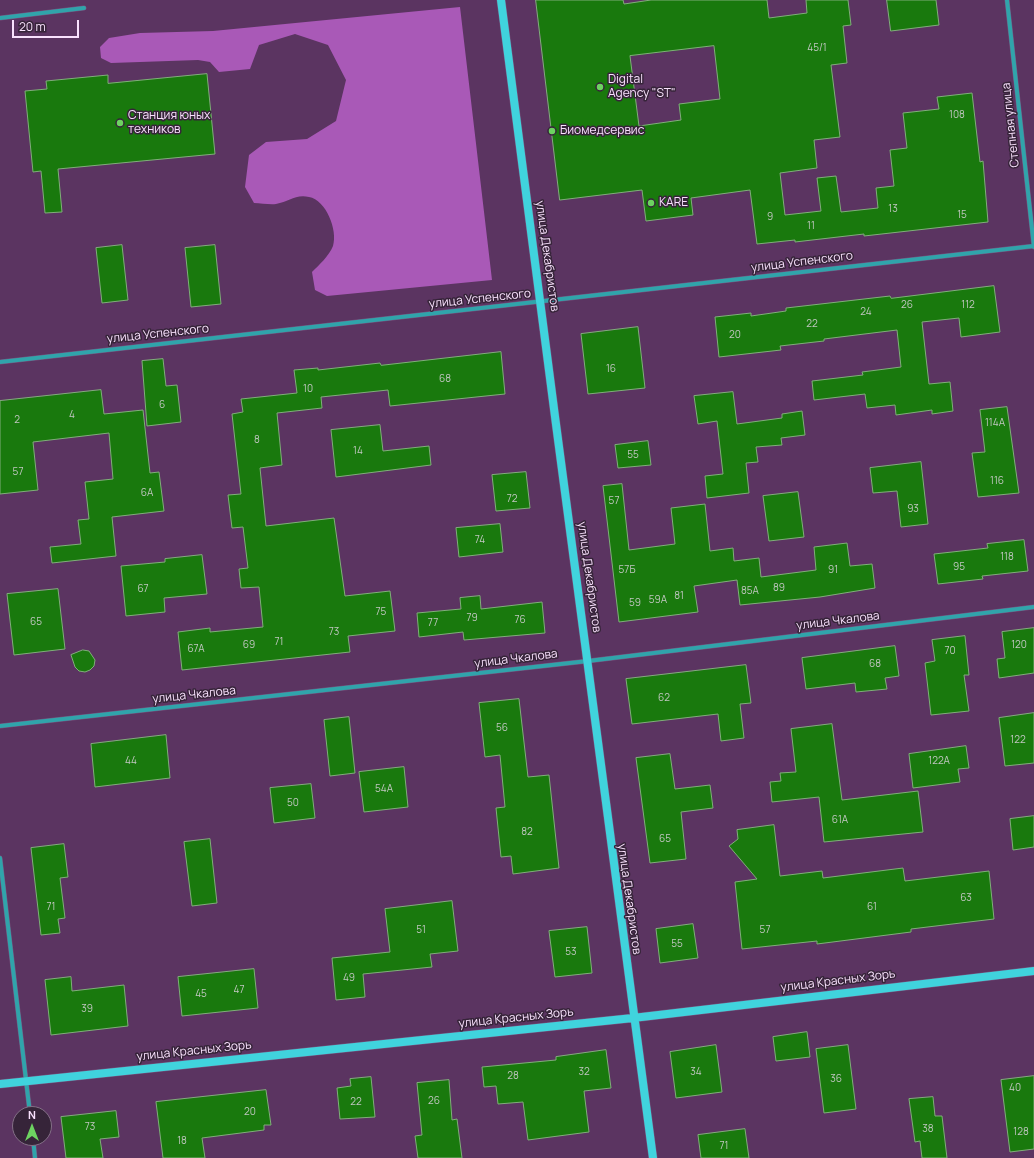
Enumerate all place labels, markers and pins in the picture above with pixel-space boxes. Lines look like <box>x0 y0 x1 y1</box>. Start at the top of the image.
place label: Digital Agency "ST" <box>608 73 676 101</box>
marker: Digital Agency "ST" <box>595 82 605 92</box>
place label: Станция юных техников <box>128 109 210 137</box>
marker: Станция юных техников <box>115 118 125 128</box>
place label: Биомедсервис <box>560 124 644 138</box>
marker: Биомедсервис <box>547 126 557 136</box>
place label: KARE <box>659 196 688 210</box>
marker: KARE <box>646 198 656 208</box>

